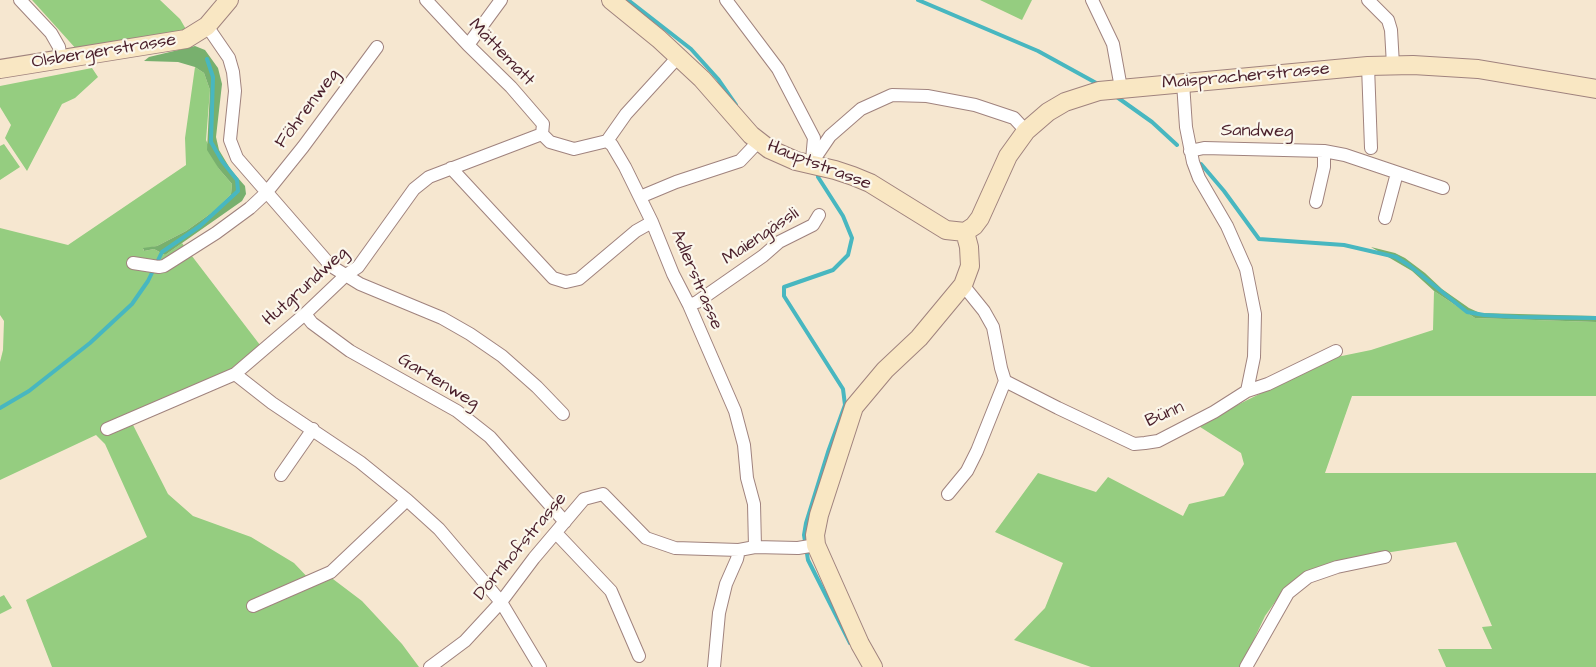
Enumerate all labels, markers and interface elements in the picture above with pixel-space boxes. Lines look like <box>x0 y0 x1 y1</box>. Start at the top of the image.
street label: Mättematt <box>463 15 539 91</box>
street label: Olsbergerstrasse <box>30 30 178 74</box>
street label: Maispracherstrasse <box>1161 59 1331 95</box>
street label: Föhrenweg <box>271 65 345 153</box>
street label: Sandweg <box>1221 121 1293 143</box>
street label: Hauptstrasse <box>764 136 874 196</box>
street label: Maiengässli <box>719 204 803 270</box>
street label: Adlerstrasse <box>665 227 727 333</box>
street label: Hutgrundweg <box>259 243 353 331</box>
street label: Gartenweg <box>393 349 483 415</box>
street label: Bünn <box>1142 397 1188 433</box>
street label: Dornhofstrasse <box>470 489 572 605</box>

